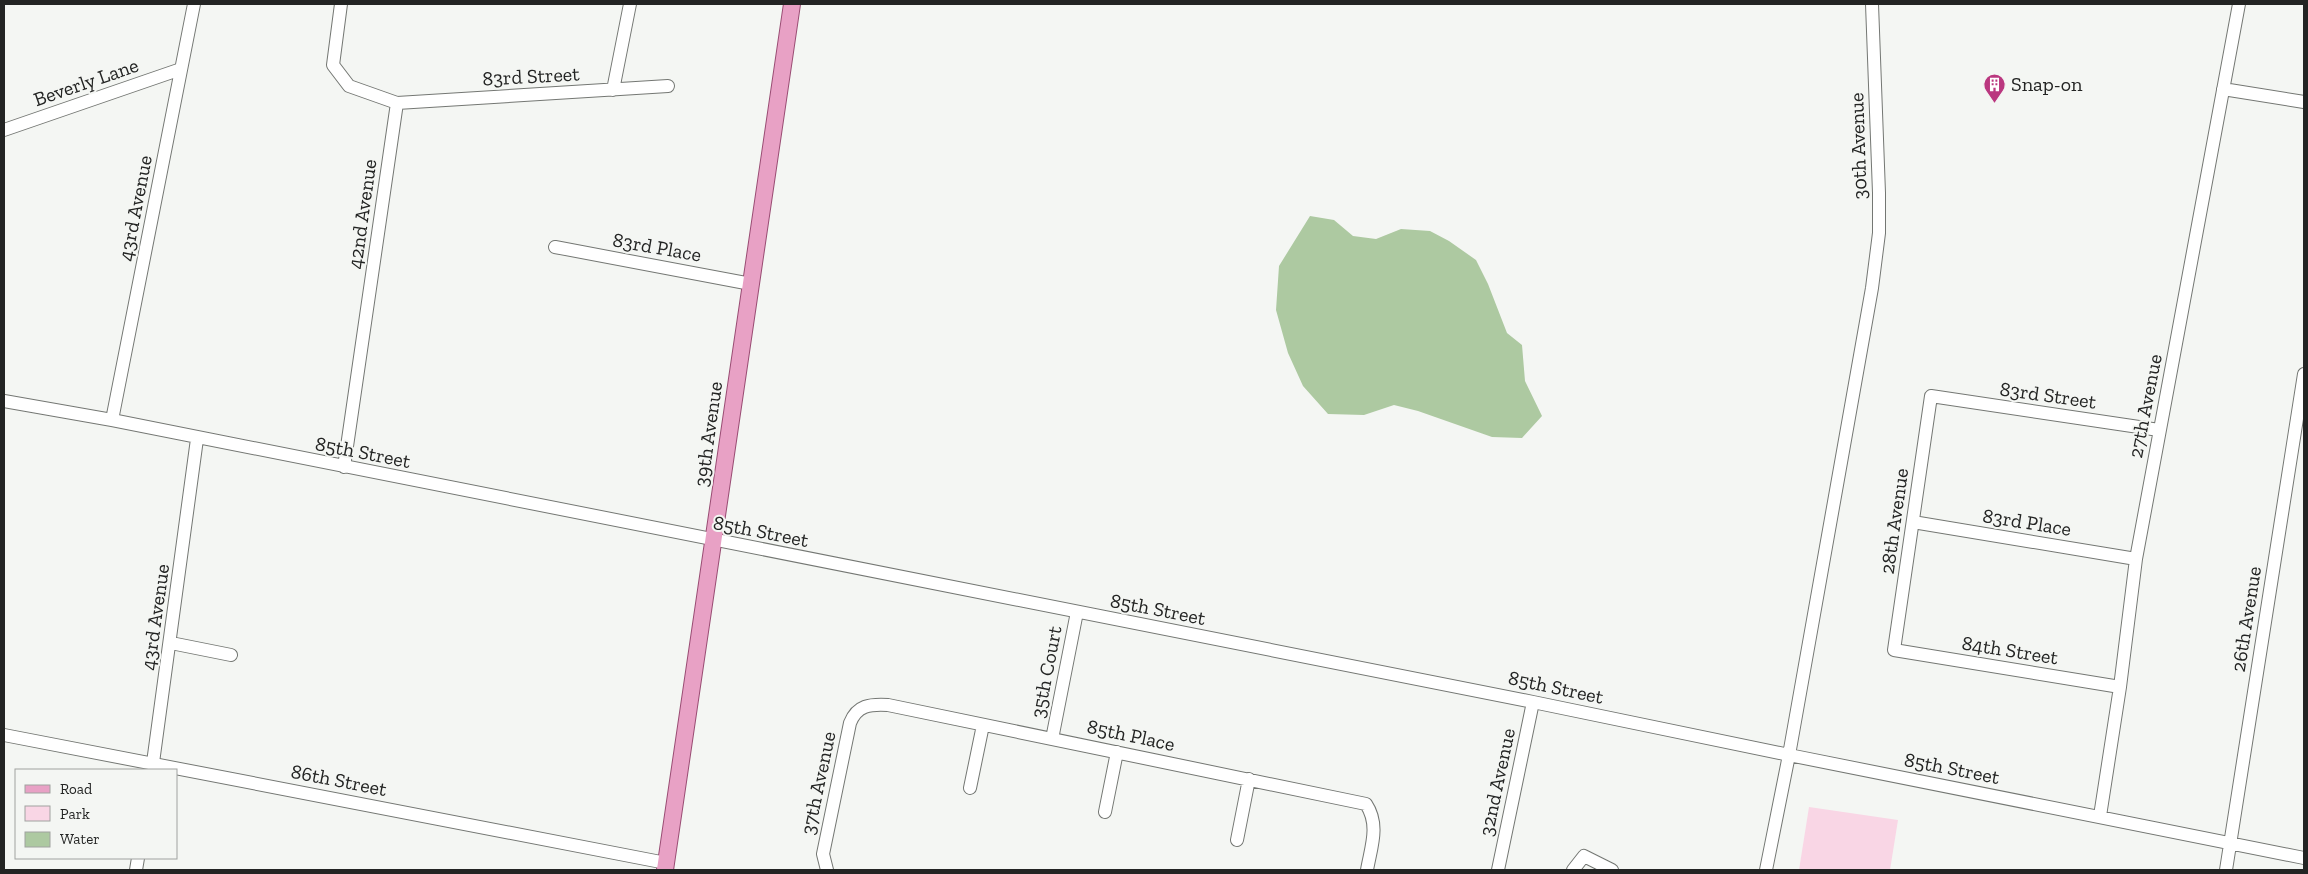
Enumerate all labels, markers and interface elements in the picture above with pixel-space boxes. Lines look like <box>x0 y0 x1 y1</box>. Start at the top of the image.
street label: Beverly Lane <box>30 53 142 111</box>
street label: 83rd Street <box>482 61 581 91</box>
building icon: Snap-on <box>1983 72 2007 103</box>
place label: Snap-on <box>2011 72 2083 96</box>
street label: 30th Avenue <box>1844 92 1872 200</box>
street label: 43rd Avenue <box>113 153 157 263</box>
street label: 42nd Avenue <box>342 157 382 271</box>
street label: 83rd Place <box>611 227 703 267</box>
street label: 27th Avenue <box>2123 352 2167 460</box>
street label: 83rd Street <box>1998 376 2098 414</box>
street label: 39th Avenue <box>689 380 727 488</box>
street label: 85th Street <box>313 431 413 473</box>
street label: 28th Avenue <box>1875 466 1913 576</box>
street label: 83rd Place <box>1981 503 2073 541</box>
street label: 85th Street <box>711 510 811 552</box>
street label: 43rd Avenue <box>136 562 174 672</box>
street label: 26th Avenue <box>2226 564 2266 674</box>
street label: 85th Street <box>1108 588 1208 630</box>
street label: 35th Court <box>1025 623 1067 720</box>
street label: 84th Street <box>1960 631 2060 670</box>
street label: 85th Street <box>1506 665 1606 709</box>
street label: 85th Place <box>1085 714 1177 756</box>
street label: 32nd Avenue <box>1474 726 1520 838</box>
street label: 37th Avenue <box>795 729 841 837</box>
street label: 85th Street <box>1902 747 2002 789</box>
street label: 86th Street <box>289 759 389 801</box>
legend <box>15 769 178 859</box>
text: Road <box>60 780 93 798</box>
text: Park <box>60 805 90 823</box>
text: Water <box>60 830 100 848</box>

